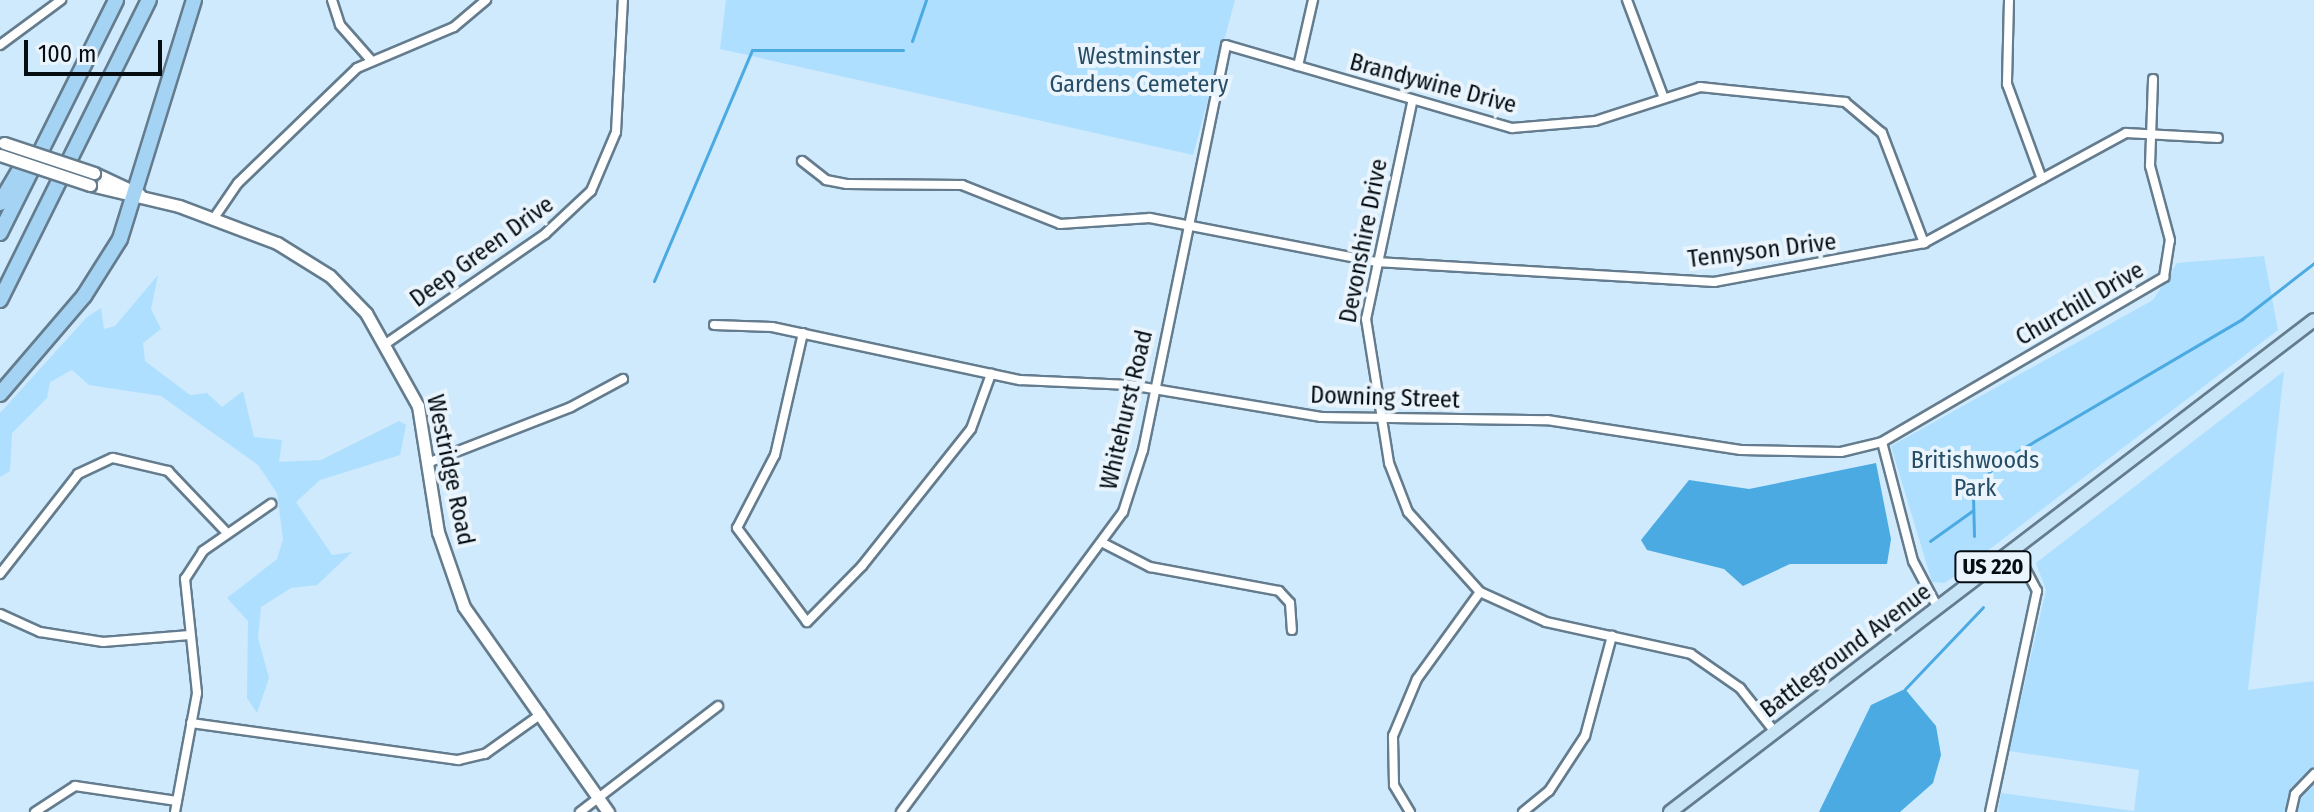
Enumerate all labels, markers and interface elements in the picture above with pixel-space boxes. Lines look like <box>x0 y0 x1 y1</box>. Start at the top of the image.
scale bar <box>28 24 166 74</box>
text: 100 m <box>38 40 96 68</box>
park label: Westminster Gardens Cemetery <box>1050 43 1228 99</box>
street label: Brandywine Drive <box>1346 48 1520 120</box>
street label: Devonshire Drive <box>1334 157 1394 325</box>
street label: Deep Green Drive <box>405 190 559 314</box>
street label: Tennyson Drive <box>1686 228 1838 274</box>
street label: Churchill Drive <box>2011 256 2149 352</box>
street label: Whitehurst Road <box>1095 327 1159 493</box>
street label: Downing Street <box>1310 381 1460 415</box>
street label: Westridge Road <box>420 392 480 548</box>
park label: Britishwoods Park <box>1911 447 2039 503</box>
road number: US 220 <box>1953 549 2033 585</box>
street label: Battleground Avenue <box>1755 578 1937 724</box>

